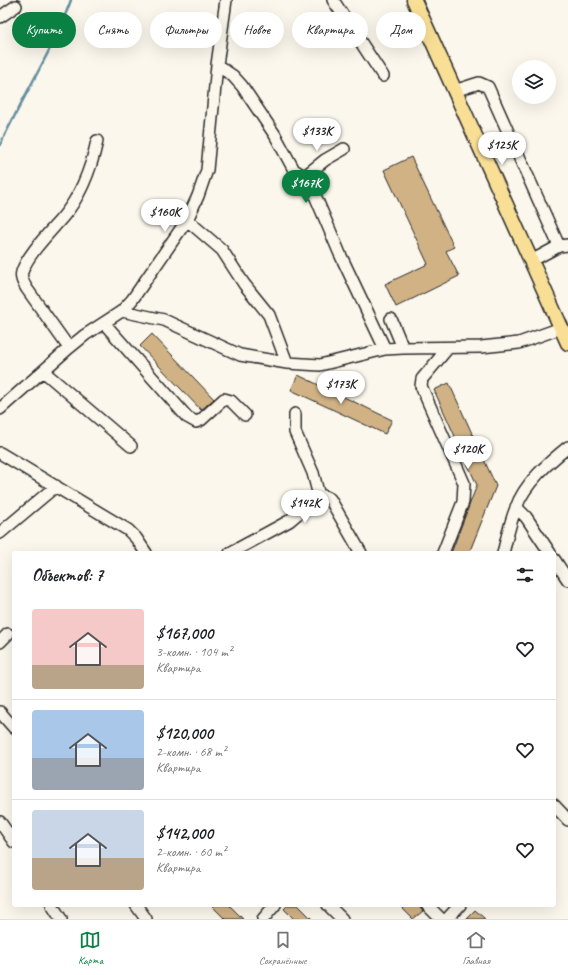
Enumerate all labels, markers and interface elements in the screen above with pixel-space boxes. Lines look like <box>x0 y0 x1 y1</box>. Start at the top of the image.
chip: Купить <box>12 12 76 48</box>
chip: Снять <box>84 12 142 48</box>
chip: Фильтры <box>150 12 222 48</box>
chip: Новое <box>230 12 284 48</box>
chip: Квартира <box>292 12 368 48</box>
chip: Дом <box>376 12 426 48</box>
map controls <box>512 60 556 104</box>
button: layers <box>512 60 556 104</box>
pin: $133K <box>289 118 345 152</box>
text: $133K <box>302 123 332 139</box>
pin: $125K <box>474 132 530 166</box>
text: $125K <box>487 137 517 153</box>
pin: $167K <box>278 170 334 204</box>
text: $167K <box>291 175 321 191</box>
pin: $160K <box>137 199 193 233</box>
text: $160K <box>150 204 180 220</box>
pin: $173K <box>313 371 369 405</box>
text: $173K <box>326 376 356 392</box>
pin: $120K <box>440 436 496 470</box>
text: $120K <box>453 441 483 457</box>
pin: $142K <box>277 490 333 524</box>
text: $142K <box>290 495 320 511</box>
icon: filters <box>514 564 536 586</box>
text: Объектов: 7 <box>32 565 103 586</box>
text: $167,000 <box>156 623 213 644</box>
icon: home <box>64 625 112 673</box>
icon: heart <box>514 638 536 660</box>
text: 3-комн. · 104 m² <box>156 644 232 660</box>
text: Квартира <box>156 660 200 676</box>
text: $120,000 <box>156 723 213 744</box>
icon: home <box>64 726 112 774</box>
icon: heart <box>514 739 536 761</box>
text: 2-комн. · 68 m² <box>156 744 226 760</box>
text: Квартира <box>156 760 200 776</box>
text: $142,000 <box>156 823 213 844</box>
icon: home <box>64 826 112 874</box>
icon: heart <box>514 839 536 861</box>
text: 2-комн. · 60 m² <box>156 844 226 860</box>
text: Квартира <box>156 860 200 876</box>
tab: Карта <box>78 929 103 967</box>
tab: Сохранённые <box>259 929 307 967</box>
tab: Главная <box>462 929 490 967</box>

